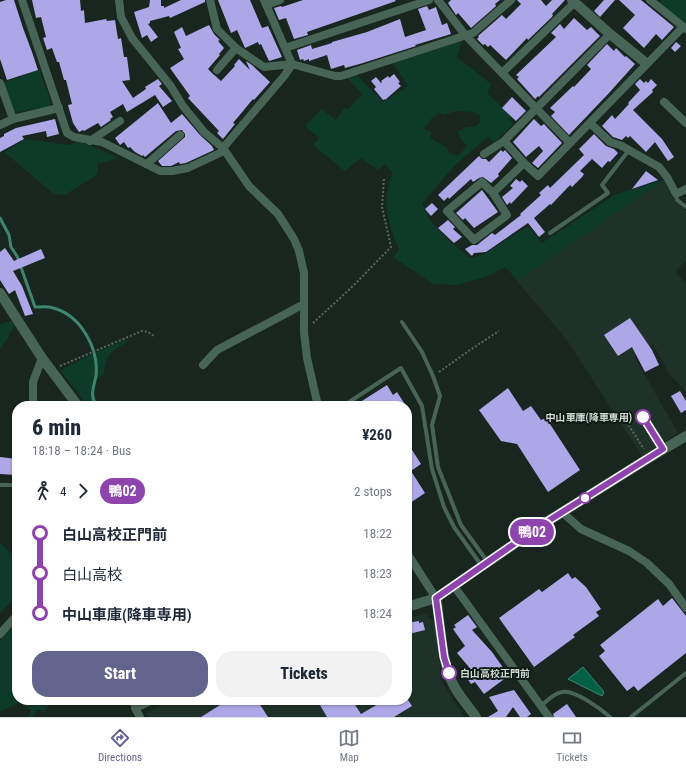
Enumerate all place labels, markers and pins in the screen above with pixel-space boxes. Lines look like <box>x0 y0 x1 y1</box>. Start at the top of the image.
marker: 中山車庫(降車専用) <box>635 409 651 425</box>
place label: 中山車庫(降車専用) <box>546 412 632 424</box>
unlabelled marker <box>579 492 591 504</box>
marker: 白山高校正門前 <box>441 665 457 681</box>
place label: 白山高校正門前 <box>460 668 530 679</box>

